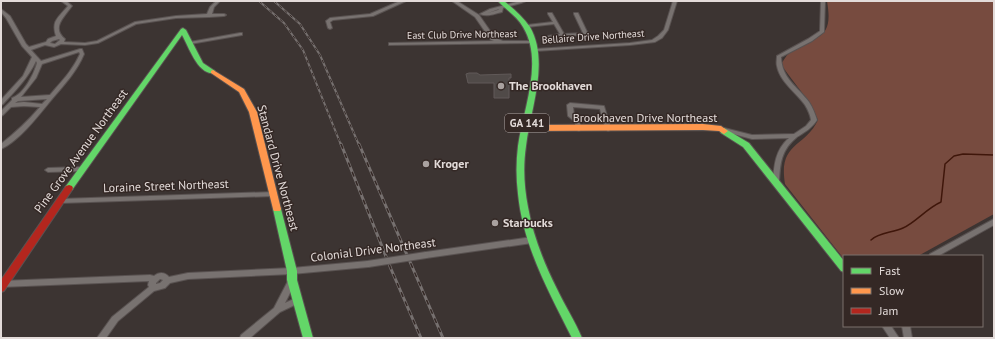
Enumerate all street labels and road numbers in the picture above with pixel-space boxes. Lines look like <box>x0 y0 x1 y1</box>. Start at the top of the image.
street label: Bellaire Drive Northeast <box>541 26 645 47</box>
street label: East Club Drive Northeast <box>407 27 518 42</box>
street label: Pine Grove Avenue Northeast <box>31 86 131 216</box>
street label: Standard Drive Northeast <box>254 103 303 233</box>
street label: Brookhaven Drive Northeast <box>573 110 717 125</box>
road number: GA 141 <box>505 114 549 132</box>
street label: Loraine Street Northeast <box>103 176 229 195</box>
street label: Colonial Drive Northeast <box>309 234 436 265</box>

